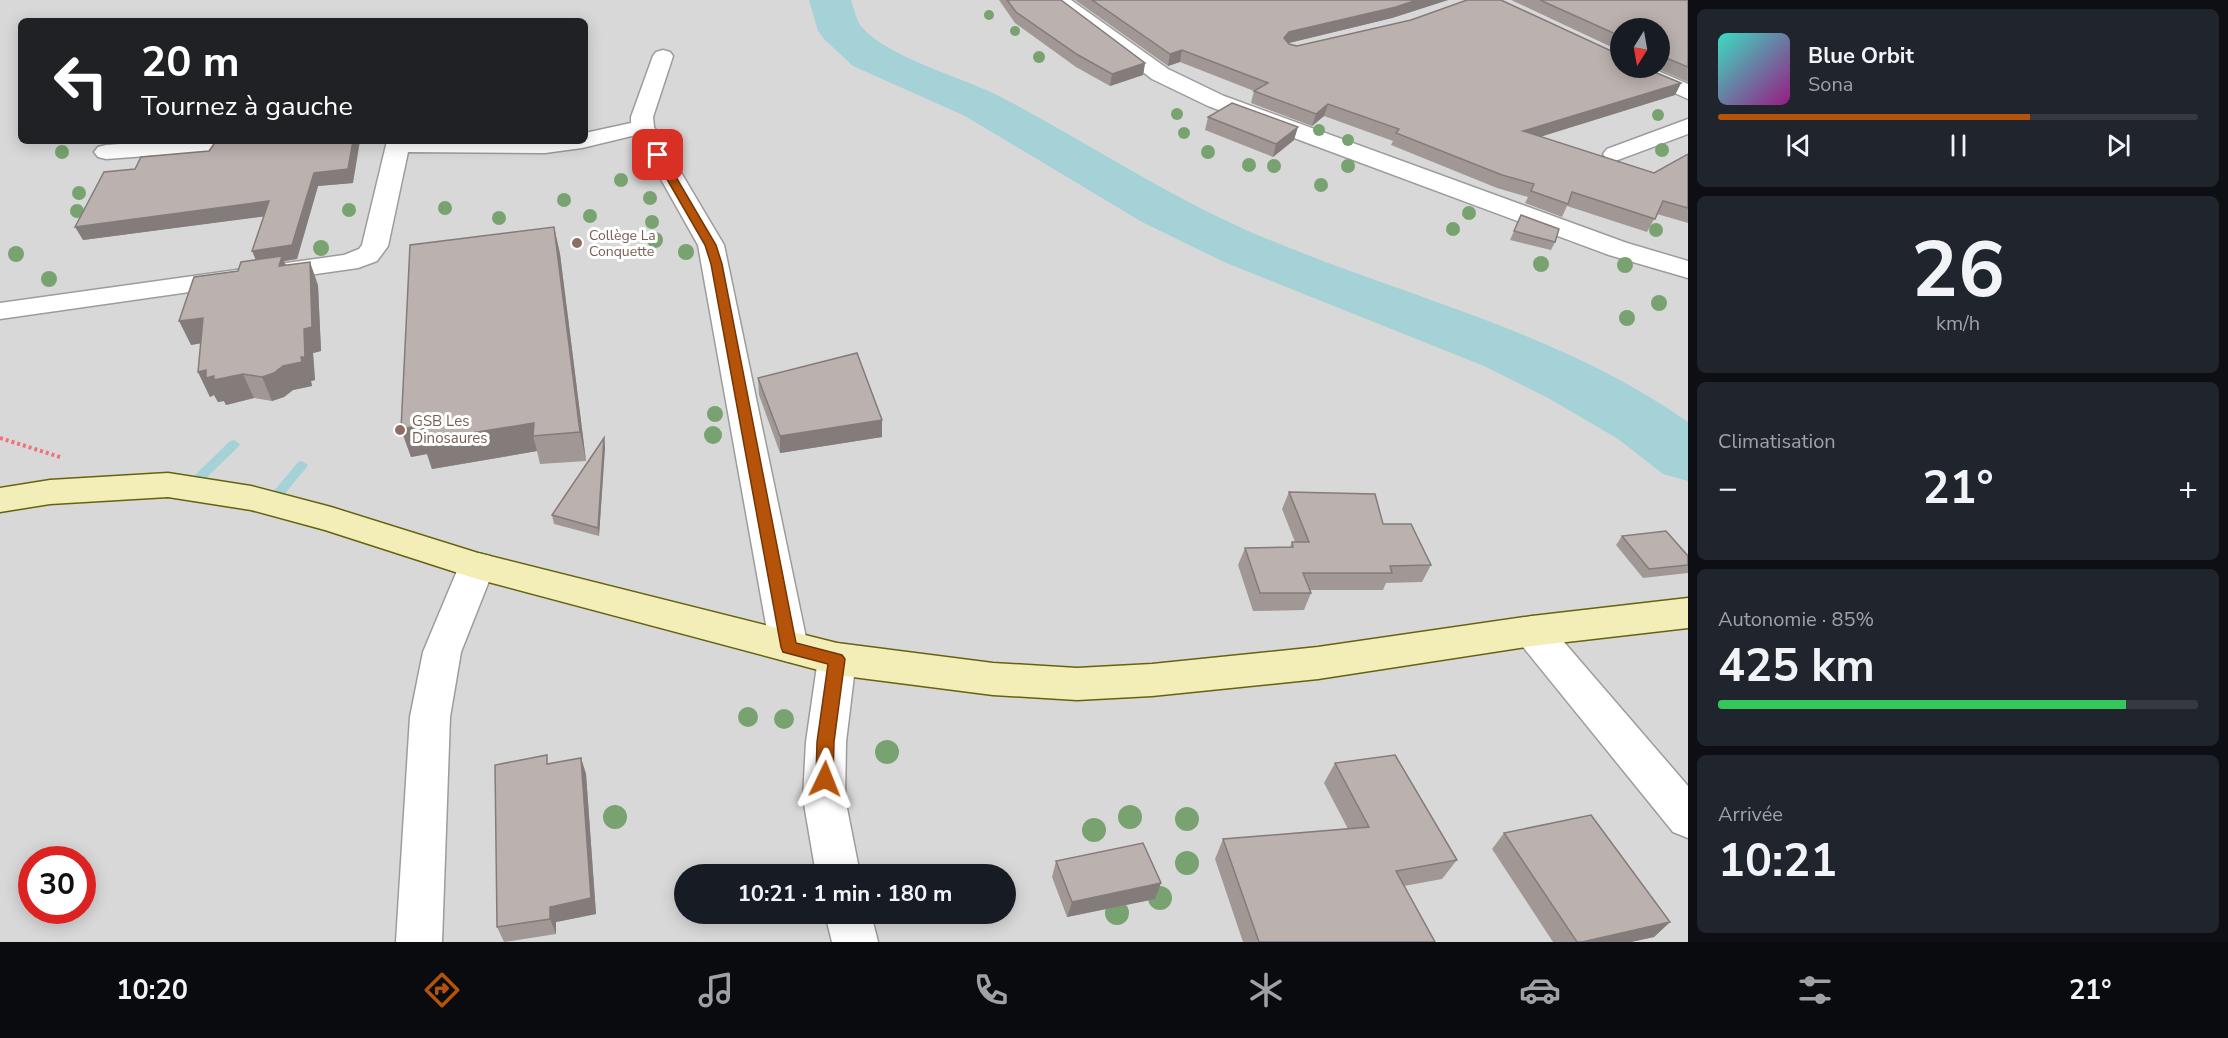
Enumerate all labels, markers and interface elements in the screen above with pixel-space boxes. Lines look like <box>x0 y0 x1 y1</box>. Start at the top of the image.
north arrow <box>1610 18 1670 78</box>
map controls <box>1610 18 1670 78</box>
text: 20 m <box>141 34 240 91</box>
text: Blue Orbit <box>1808 41 1914 71</box>
icon: left <box>42 42 120 120</box>
text: Sona <box>1808 71 1853 98</box>
text: Tournez à gauche <box>141 88 353 125</box>
pin <box>632 129 683 180</box>
icon: previous <box>1782 129 1815 162</box>
icon: pause <box>1942 129 1975 162</box>
icon: next <box>2102 129 2135 162</box>
icon: arrive <box>641 138 674 171</box>
text: 26 <box>1911 217 2005 324</box>
place label: Collège La Conquette <box>589 226 656 261</box>
marker: Collège La Conquette <box>570 236 584 250</box>
text: km/h <box>1936 310 1980 337</box>
place label: GSB Les Dinosaures <box>412 411 488 448</box>
marker: GSB Les Dinosaures <box>393 423 407 437</box>
text: Climatisation <box>1718 428 1836 455</box>
text: 21° <box>1922 458 1994 519</box>
text: − <box>1718 466 1738 511</box>
text: + <box>2178 466 2198 511</box>
text: Autonomie · 85% <box>1718 606 1874 633</box>
text: 425 km <box>1718 636 1875 697</box>
position arrow <box>793 747 857 811</box>
text: Arrivée <box>1718 801 1783 828</box>
text: 10:21 <box>1718 831 1837 892</box>
speed limit sign: 30 <box>18 846 96 924</box>
text: 10:21 · 1 min · 180 m <box>738 879 952 909</box>
icon: directions <box>421 969 463 1011</box>
icon: music <box>695 969 737 1011</box>
icon: phone <box>970 969 1012 1011</box>
icon: climate <box>1245 969 1287 1011</box>
icon: car <box>1519 969 1561 1011</box>
icon: filters <box>1794 969 1836 1011</box>
text: 10:20 <box>116 972 188 1009</box>
text: 21° <box>2069 972 2112 1009</box>

